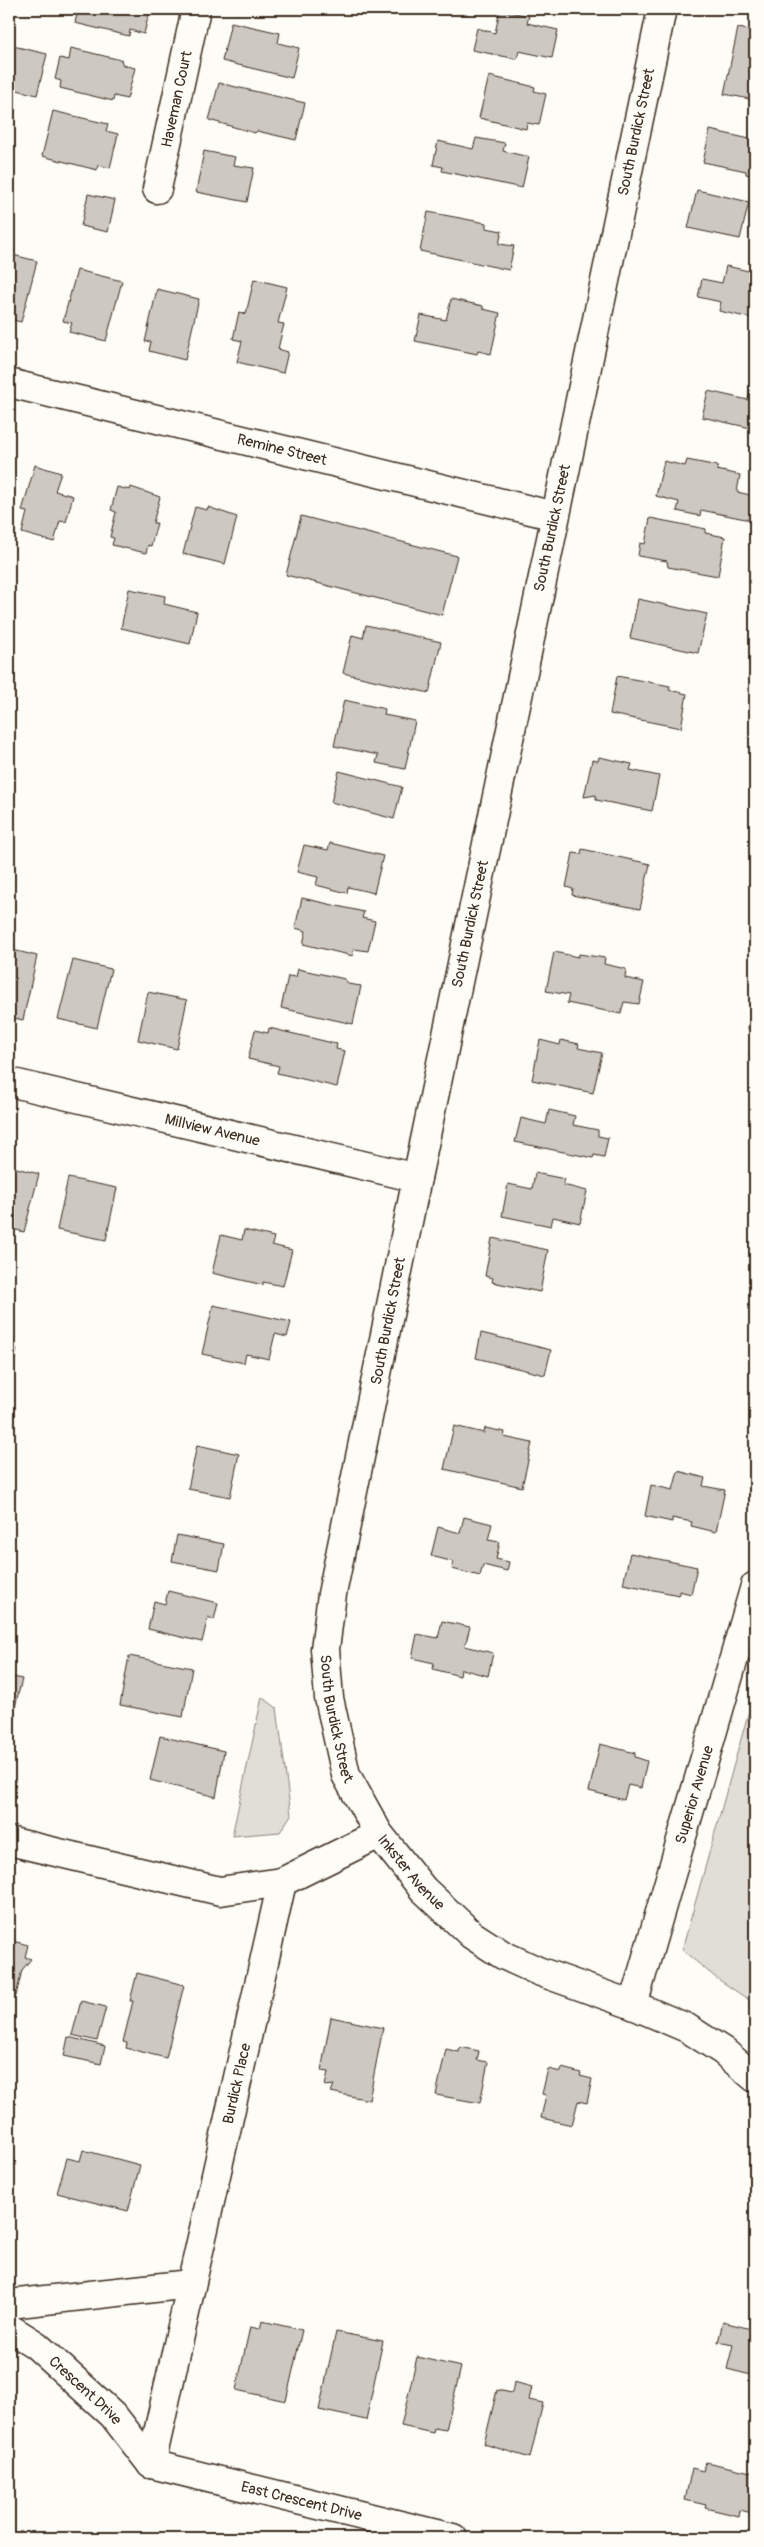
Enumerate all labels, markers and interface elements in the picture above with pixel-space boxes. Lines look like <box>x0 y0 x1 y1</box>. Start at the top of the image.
street label: Haveman Court <box>157 48 197 149</box>
street label: South Burdick Street <box>614 66 659 197</box>
street label: Remine Street <box>235 430 330 470</box>
street label: South Burdick Street <box>530 462 575 593</box>
street label: South Burdick Street <box>448 858 493 989</box>
street label: Millview Avenue <box>163 1110 262 1151</box>
street label: South Burdick Street <box>367 1255 410 1387</box>
street label: South Burdick Street <box>315 1654 358 1787</box>
street label: Superior Avenue <box>671 1743 718 1846</box>
street label: Inkster Avenue <box>373 1831 449 1915</box>
street label: Burdick Place <box>219 2041 256 2126</box>
street label: Crescent Drive <box>45 2352 126 2429</box>
street label: East Crescent Drive <box>239 2477 364 2525</box>

